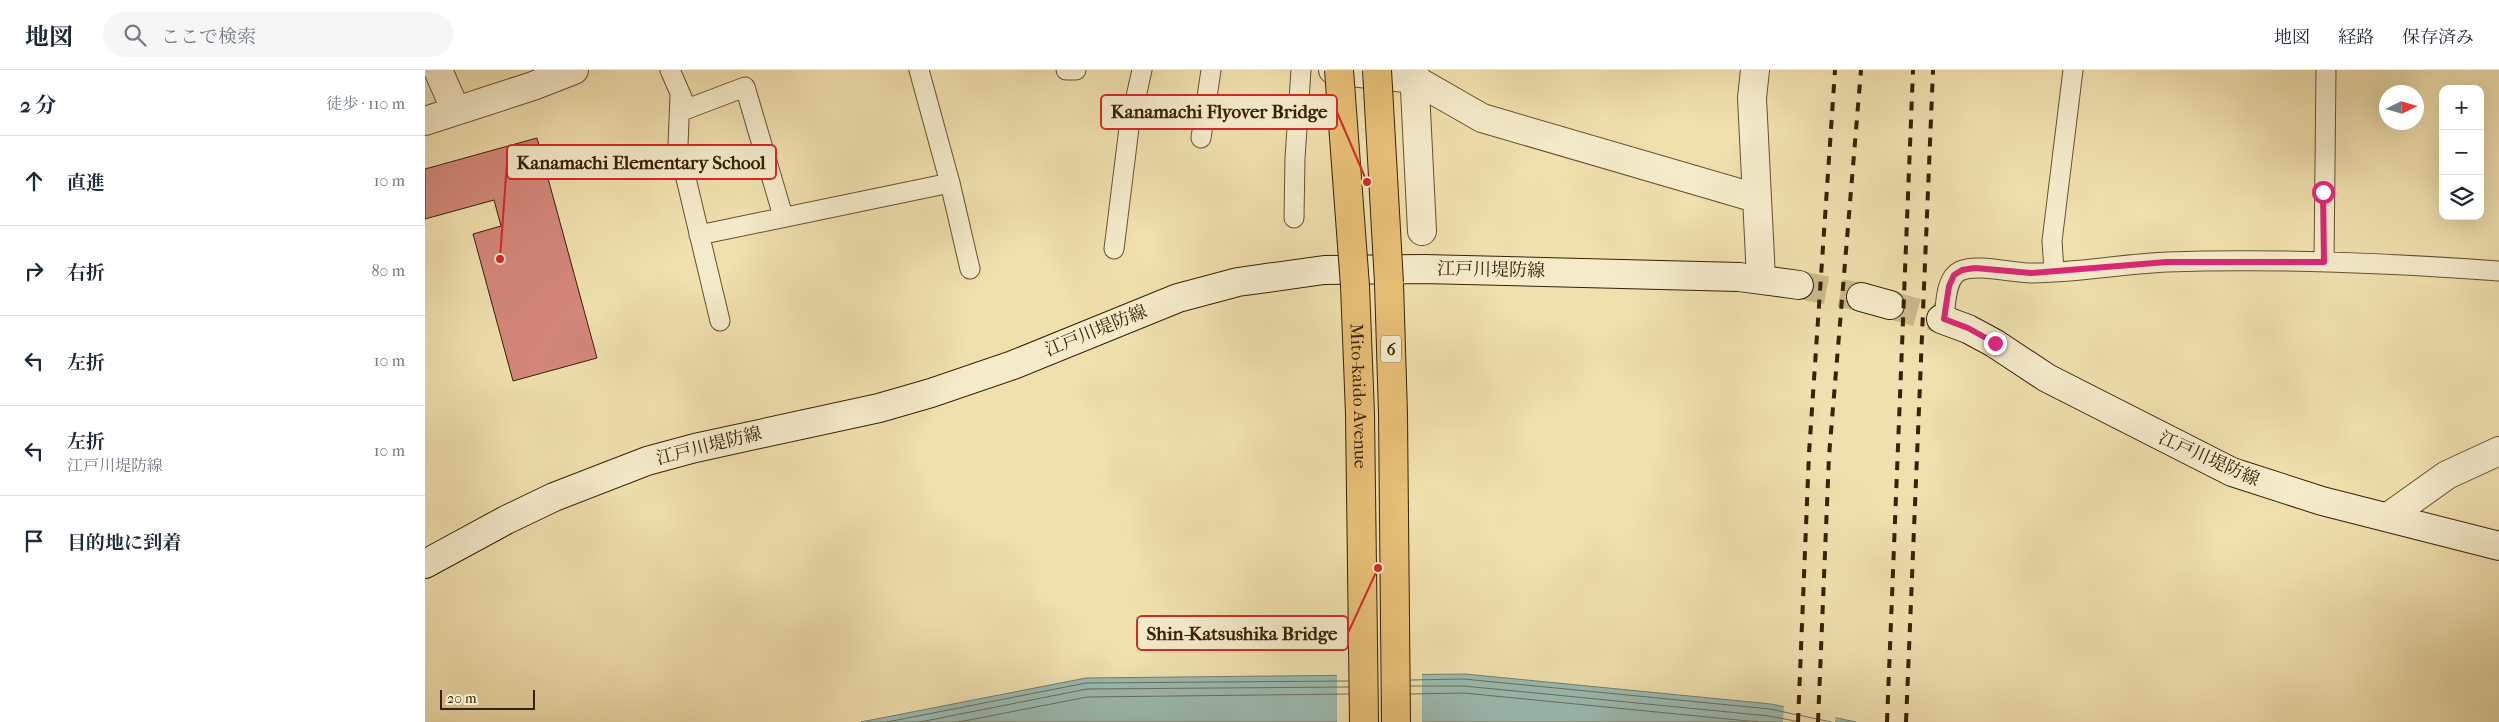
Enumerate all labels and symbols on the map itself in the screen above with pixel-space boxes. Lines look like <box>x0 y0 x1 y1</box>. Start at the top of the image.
north arrow <box>2379 85 2424 130</box>
callout: Kanamachi Flyover Bridge <box>1101 95 1337 129</box>
text: Kanamachi Flyover Bridge <box>1111 101 1328 123</box>
callout: Kanamachi Elementary School <box>507 145 776 179</box>
text: Kanamachi Elementary School <box>517 152 766 174</box>
route start <box>2312 181 2335 204</box>
street label: 江戸川堤防線 <box>1437 259 1545 281</box>
street label: 江戸川堤防線 <box>1042 301 1150 361</box>
street label: Mito-kaido Avenue <box>1346 323 1371 469</box>
route end <box>1984 332 2007 355</box>
road number: 6 <box>1381 336 1401 362</box>
street label: 江戸川堤防線 <box>654 423 764 469</box>
street label: 江戸川堤防線 <box>2155 427 2263 491</box>
callout: Shin-Katsushika Bridge <box>1137 616 1348 650</box>
text: Shin-Katsushika Bridge <box>1146 623 1338 645</box>
scale bar <box>440 687 535 710</box>

